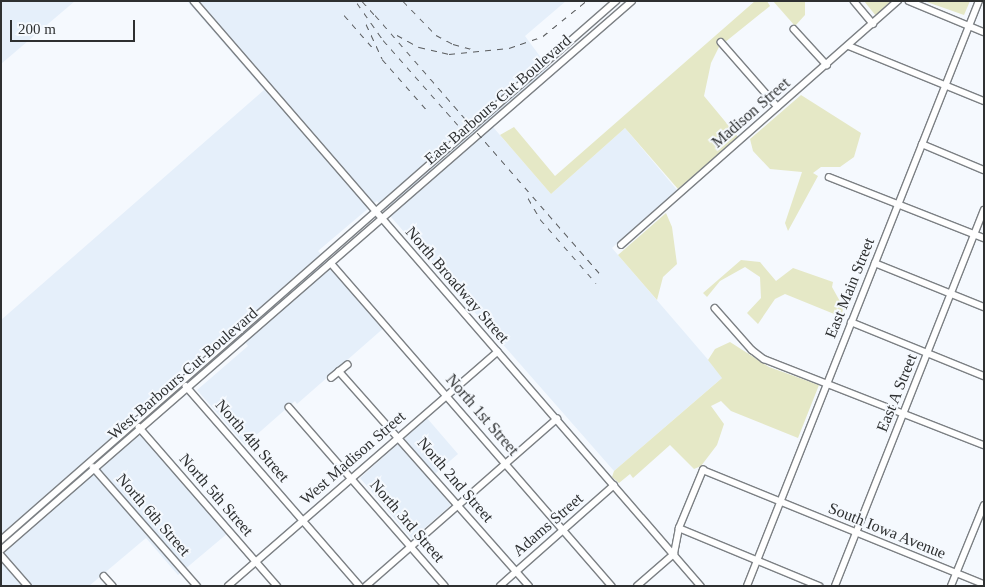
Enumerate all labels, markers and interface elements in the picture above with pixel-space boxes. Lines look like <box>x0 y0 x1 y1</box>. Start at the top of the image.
scale bar <box>12 10 138 42</box>
text: 200 m <box>18 21 56 37</box>
street label: East Barbours Cut Boulevard <box>421 31 575 169</box>
street label: Madison Street <box>708 74 794 152</box>
street label: North Broadway Street <box>401 223 513 347</box>
street label: East Main Street <box>821 235 879 341</box>
street label: West Barbours Cut Boulevard <box>104 304 262 444</box>
street label: East A Street <box>872 350 922 436</box>
street label: North 1st Street <box>442 370 522 460</box>
street label: North 4th Street <box>211 396 293 486</box>
street label: West Madison Street <box>297 407 409 509</box>
street label: North 2nd Street <box>413 433 497 527</box>
street label: North 5th Street <box>175 450 257 540</box>
street label: North 6th Street <box>112 470 194 560</box>
street label: North 3rd Street <box>366 475 448 567</box>
street label: Adams Street <box>509 489 587 561</box>
street label: South Iowa Avenue <box>825 499 949 563</box>

